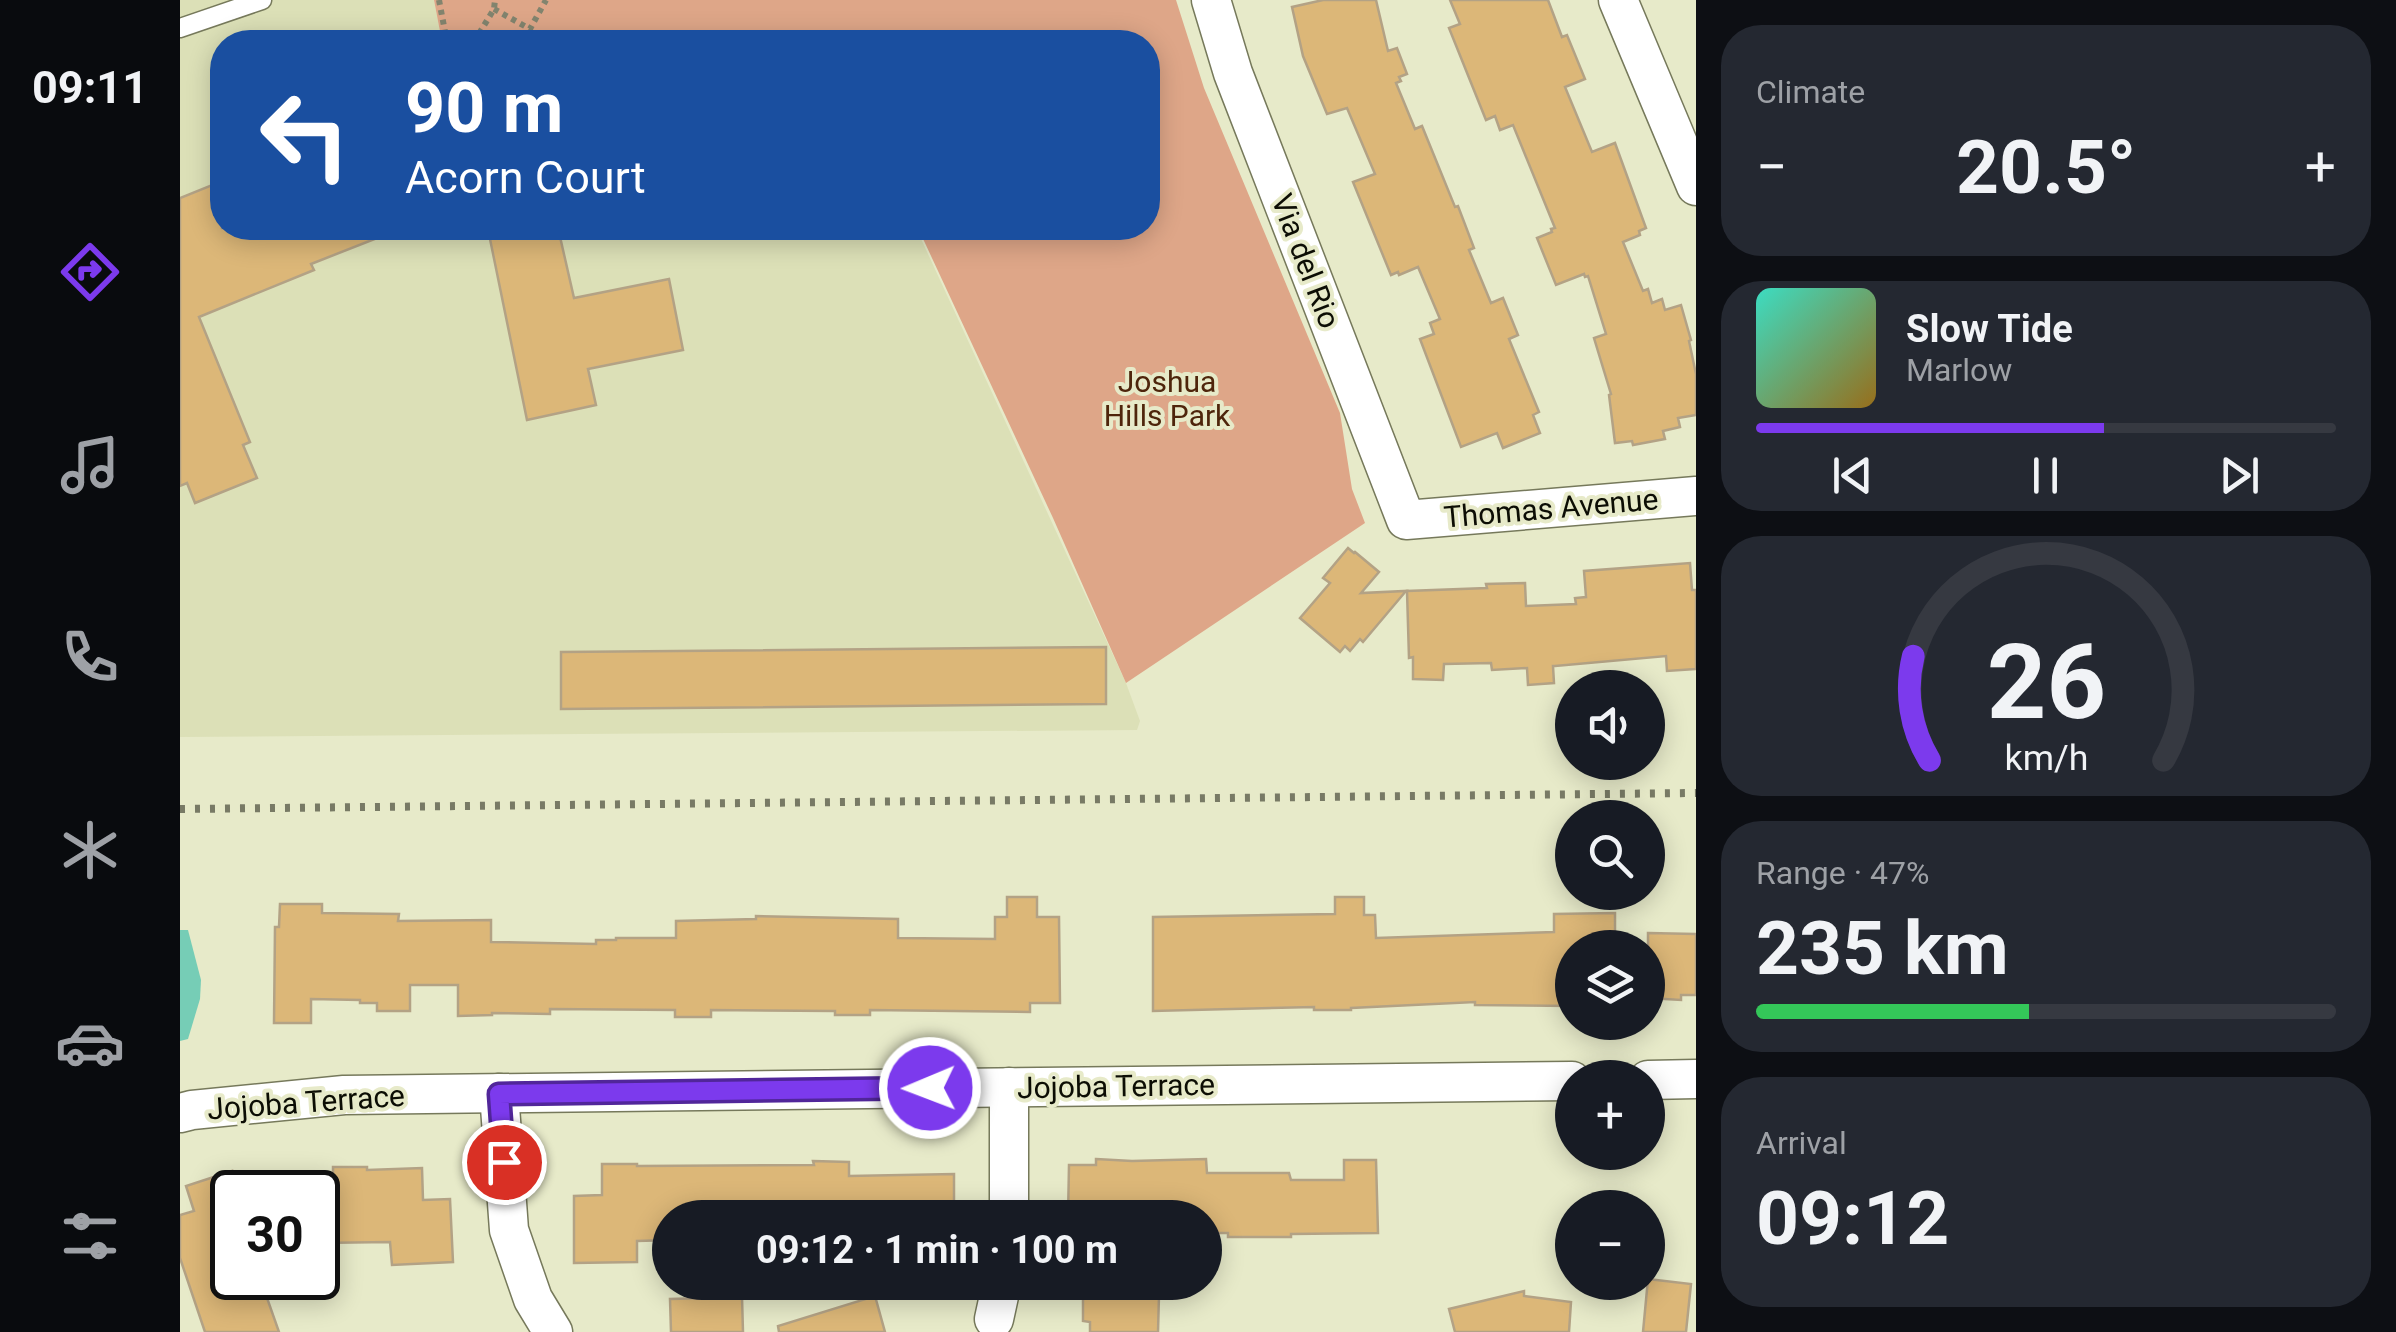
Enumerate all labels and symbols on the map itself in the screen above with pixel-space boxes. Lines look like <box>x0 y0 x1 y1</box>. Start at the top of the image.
street label: Via del Rio <box>1264 189 1348 333</box>
park label: Joshua Hills Park <box>1104 364 1231 433</box>
street label: Thomas Avenue <box>1442 481 1660 535</box>
position arrow <box>878 1036 982 1140</box>
street label: Jojoba Terrace <box>1017 1067 1215 1105</box>
street label: Jojoba Terrace <box>206 1078 406 1126</box>
pin <box>462 1120 547 1205</box>
speed limit sign: 30 <box>210 1170 340 1300</box>

